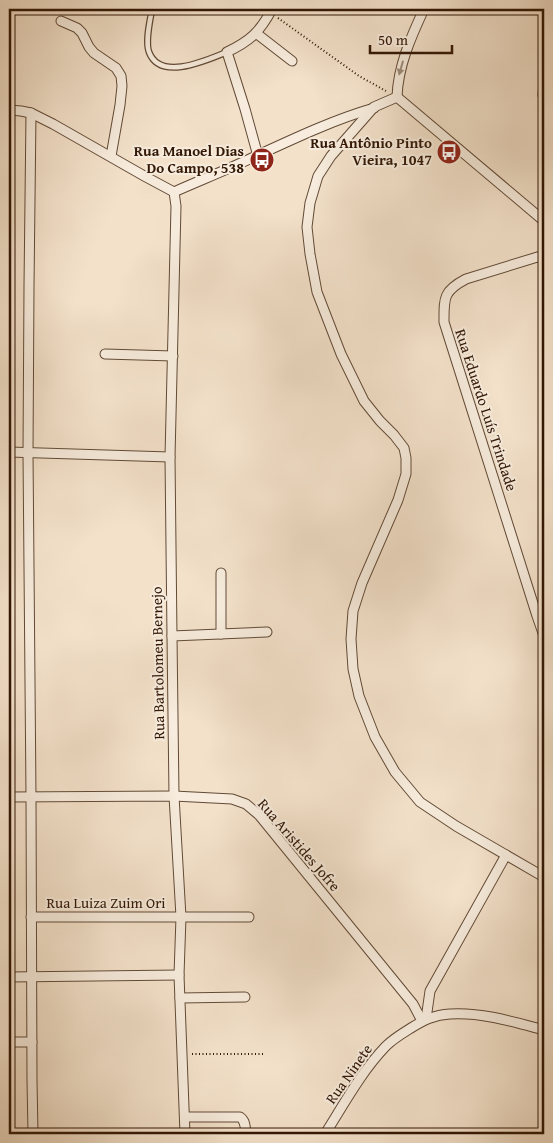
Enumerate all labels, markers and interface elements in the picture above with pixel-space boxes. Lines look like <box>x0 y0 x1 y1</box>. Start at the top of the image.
scale bar <box>370 22 453 54</box>
text: 50 m <box>378 29 409 50</box>
one-way arrow <box>397 61 405 76</box>
place label: Rua Antônio Pinto Vieira, 1047 <box>310 132 432 170</box>
bus stop icon: Rua Antônio Pinto Vieira, 1047 <box>436 139 462 165</box>
place label: Rua Manoel Dias Do Campo, 538 <box>134 140 244 178</box>
bus stop icon: Rua Manoel Dias Do Campo, 538 <box>249 147 275 173</box>
street label: Rua Eduardo Luís Trindade <box>450 326 523 494</box>
street label: Rua Bartolomeu Bernejo <box>146 586 169 740</box>
street label: Rua Aristides Jofre <box>253 794 346 896</box>
street label: Rua Luiza Zuim Ori <box>46 892 166 913</box>
street label: Rua Ninete <box>320 1039 377 1108</box>

